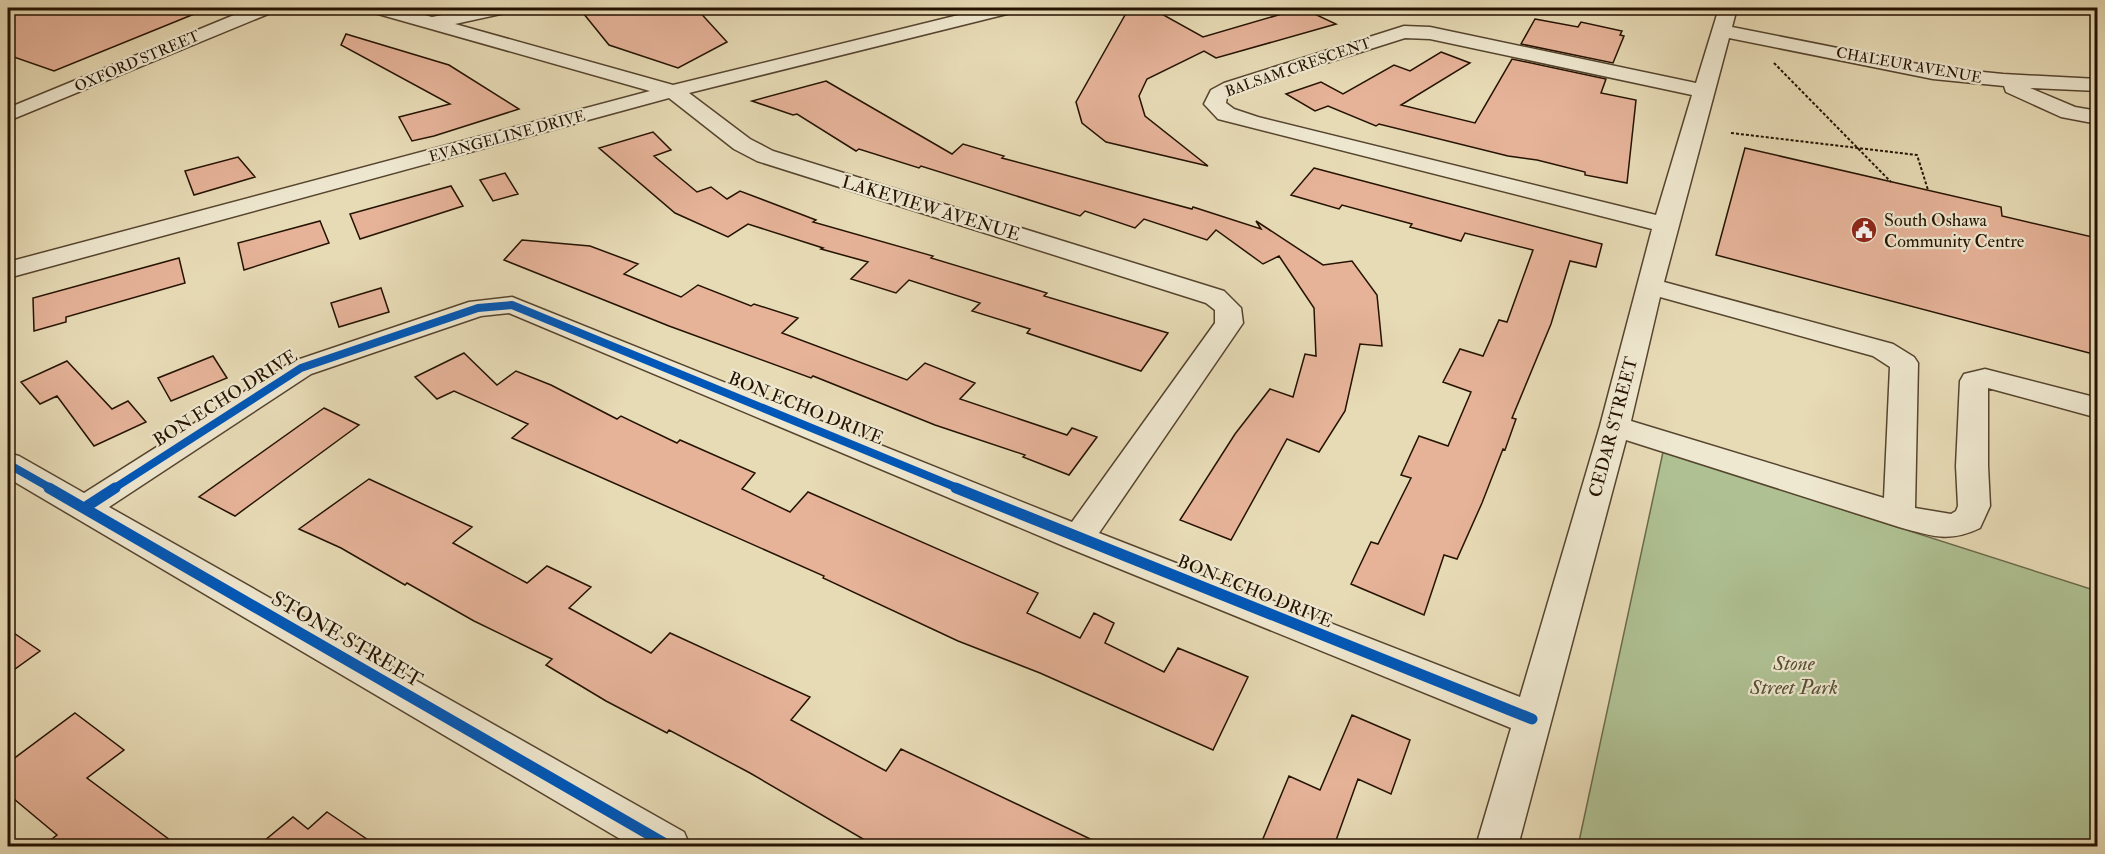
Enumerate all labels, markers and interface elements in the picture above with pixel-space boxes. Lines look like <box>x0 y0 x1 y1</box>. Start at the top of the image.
street label: OXFORD STREET <box>72 27 203 96</box>
street label: BALSAM CRESCENT <box>1223 34 1374 101</box>
street label: CHALEUR AVENUE <box>1835 43 1984 88</box>
street label: EVANGELINE DRIVE <box>427 106 588 167</box>
street label: LAKEVIEW AVENUE <box>839 170 1023 247</box>
place label: South Oshawa Community Centre <box>1884 209 2025 253</box>
public building icon: South Oshawa Community Centre <box>1849 215 1879 245</box>
street label: BON ECHO DRIVE <box>149 345 302 452</box>
street label: CEDAR STREET <box>1584 354 1643 500</box>
street label: BON ECHO DRIVE <box>725 367 887 450</box>
street label: BON ECHO DRIVE <box>1174 550 1336 633</box>
street label: STONE STREET <box>266 585 428 694</box>
park label: Stone Street Park <box>1749 650 1838 701</box>

